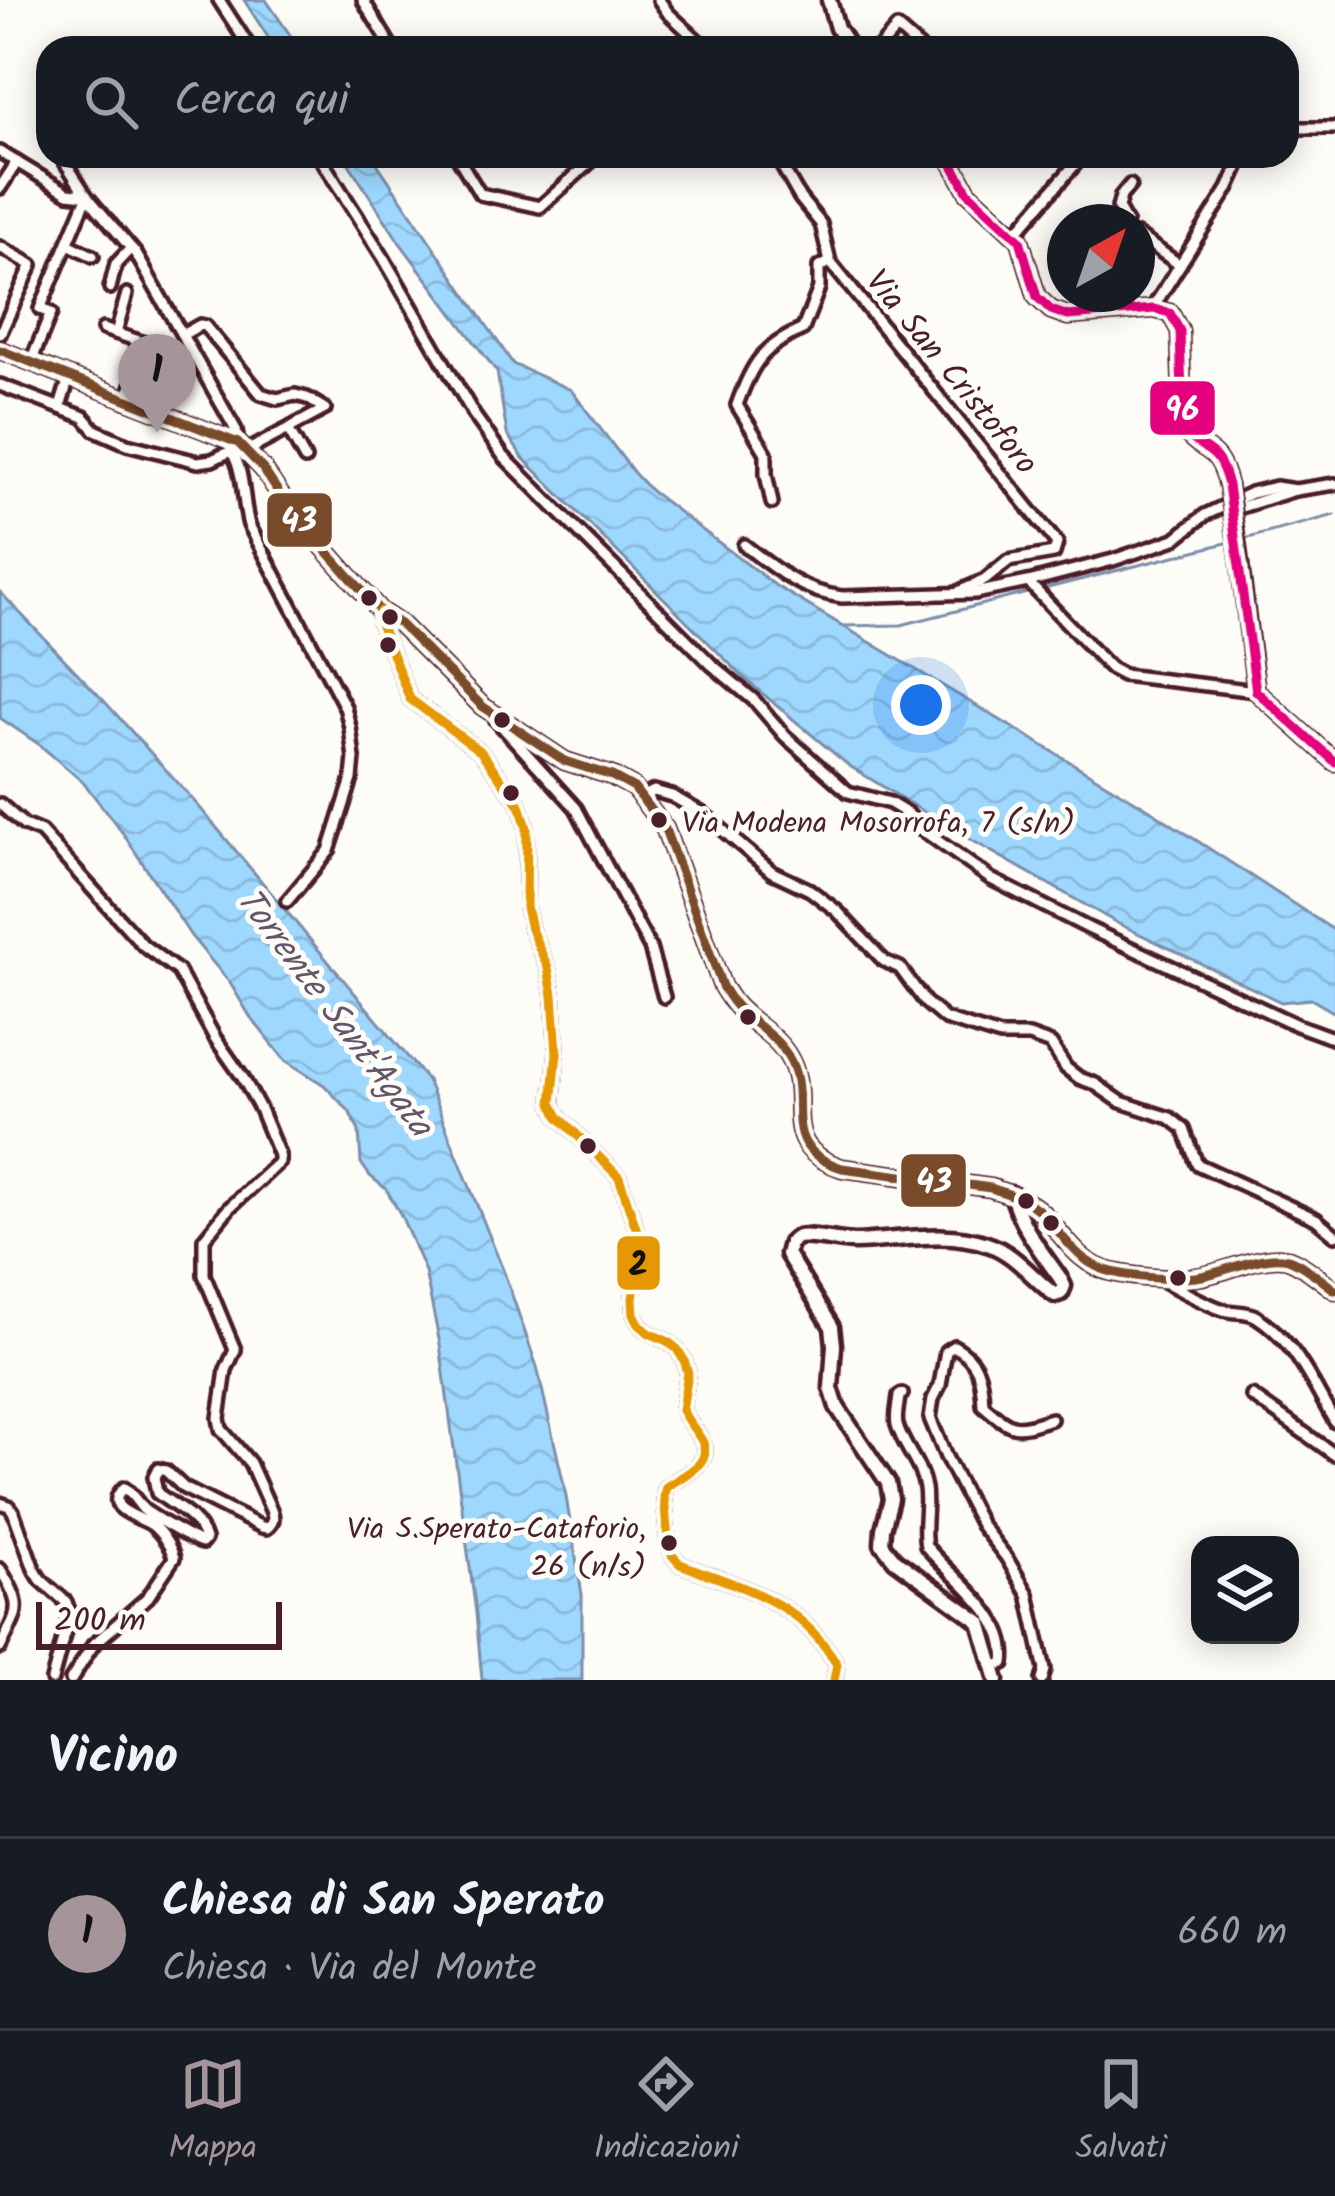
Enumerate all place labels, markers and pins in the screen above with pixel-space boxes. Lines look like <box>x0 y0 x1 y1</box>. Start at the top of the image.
pin: 1 <box>118 334 196 433</box>
unlabelled marker <box>358 587 380 609</box>
unlabelled marker <box>379 606 401 628</box>
unlabelled marker <box>377 634 399 656</box>
unlabelled marker <box>491 709 513 731</box>
unlabelled marker <box>500 782 522 804</box>
place label: Via Modena Mosorrofa, 7 (s/n) <box>682 800 1075 848</box>
marker: Via Modena Mosorrofa, 7 (s/n) <box>648 809 670 831</box>
unlabelled marker <box>737 1006 759 1028</box>
unlabelled marker <box>577 1135 599 1157</box>
unlabelled marker <box>1015 1190 1037 1212</box>
unlabelled marker <box>1040 1212 1062 1234</box>
unlabelled marker <box>1167 1267 1189 1289</box>
place label: Via S.Sperato-Cataforio, 26 (n/s) <box>347 1506 646 1592</box>
marker: Via S.Sperato-Cataforio, 26 (n/s) <box>658 1532 680 1554</box>

